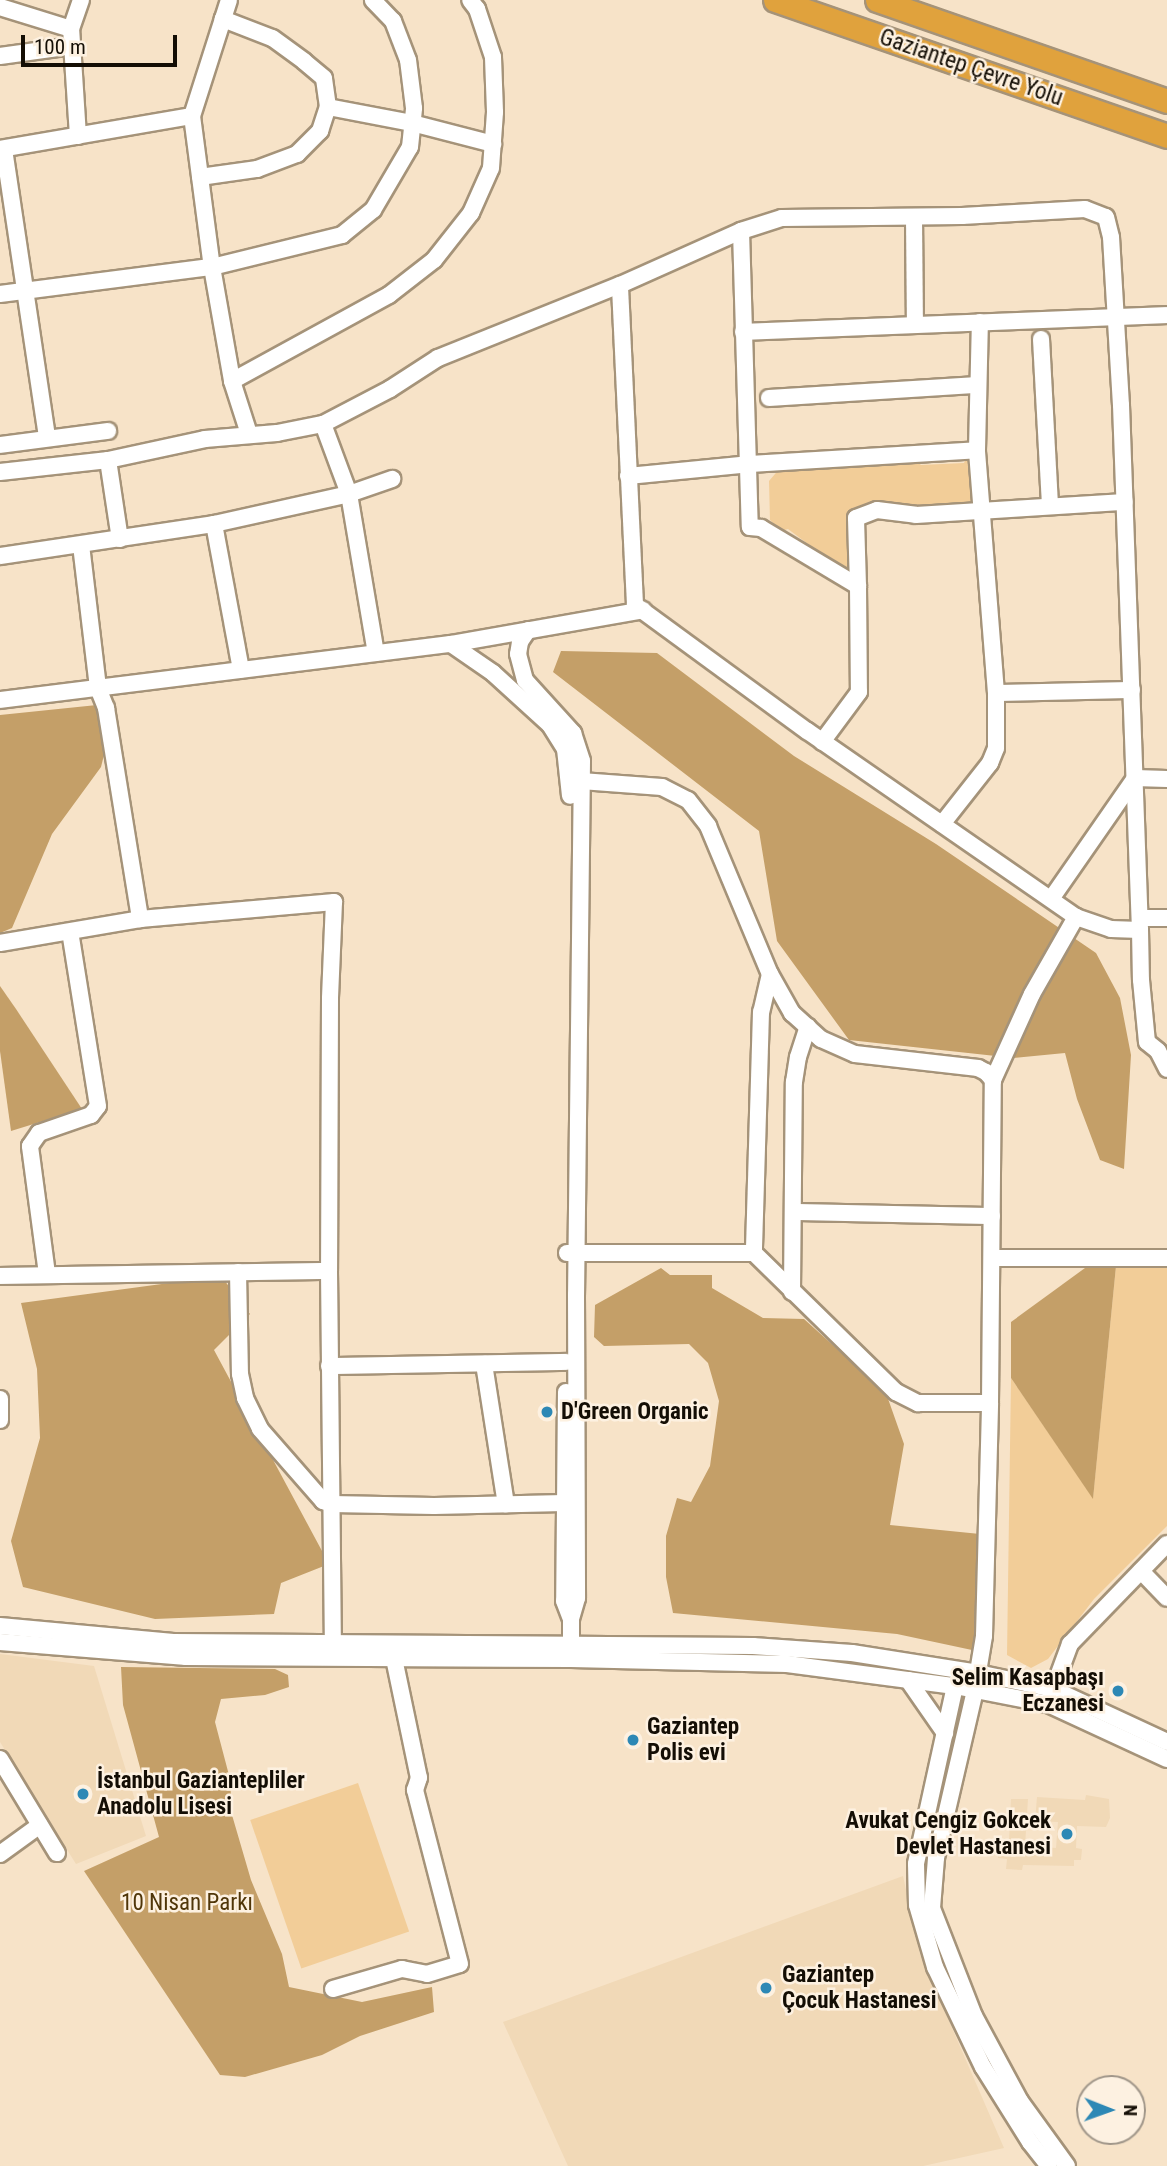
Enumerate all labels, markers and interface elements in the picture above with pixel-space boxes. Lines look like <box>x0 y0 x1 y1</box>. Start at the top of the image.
scale bar <box>24 21 180 65</box>
street label: Gaziantep Çevre Yolu <box>876 24 1066 112</box>
text: 100 m <box>34 35 86 59</box>
place label: D'Green Organic <box>561 1398 709 1426</box>
marker: D'Green Organic <box>539 1404 555 1420</box>
place label: Selim Kasapbaşı Eczanesi <box>952 1664 1104 1718</box>
marker: Selim Kasapbaşı Eczanesi <box>1110 1683 1126 1699</box>
place label: Gaziantep Polis evi <box>647 1713 739 1767</box>
marker: Gaziantep Polis evi <box>625 1732 641 1748</box>
place label: İstanbul Gaziantepliler Anadolu Lisesi <box>97 1767 305 1821</box>
marker: İstanbul Gaziantepliler Anadolu Lisesi <box>75 1786 91 1802</box>
place label: Avukat Cengiz Gokcek Devlet Hastanesi <box>845 1807 1051 1861</box>
marker: Avukat Cengiz Gokcek Devlet Hastanesi <box>1057 1824 1077 1844</box>
park label: 10 Nisan Parkı <box>121 1889 253 1917</box>
place label: Gaziantep Çocuk Hastanesi <box>782 1961 937 2015</box>
marker: Gaziantep Çocuk Hastanesi <box>756 1978 776 1998</box>
north arrow <box>1076 2075 1146 2145</box>
text: N <box>1119 2104 1142 2116</box>

